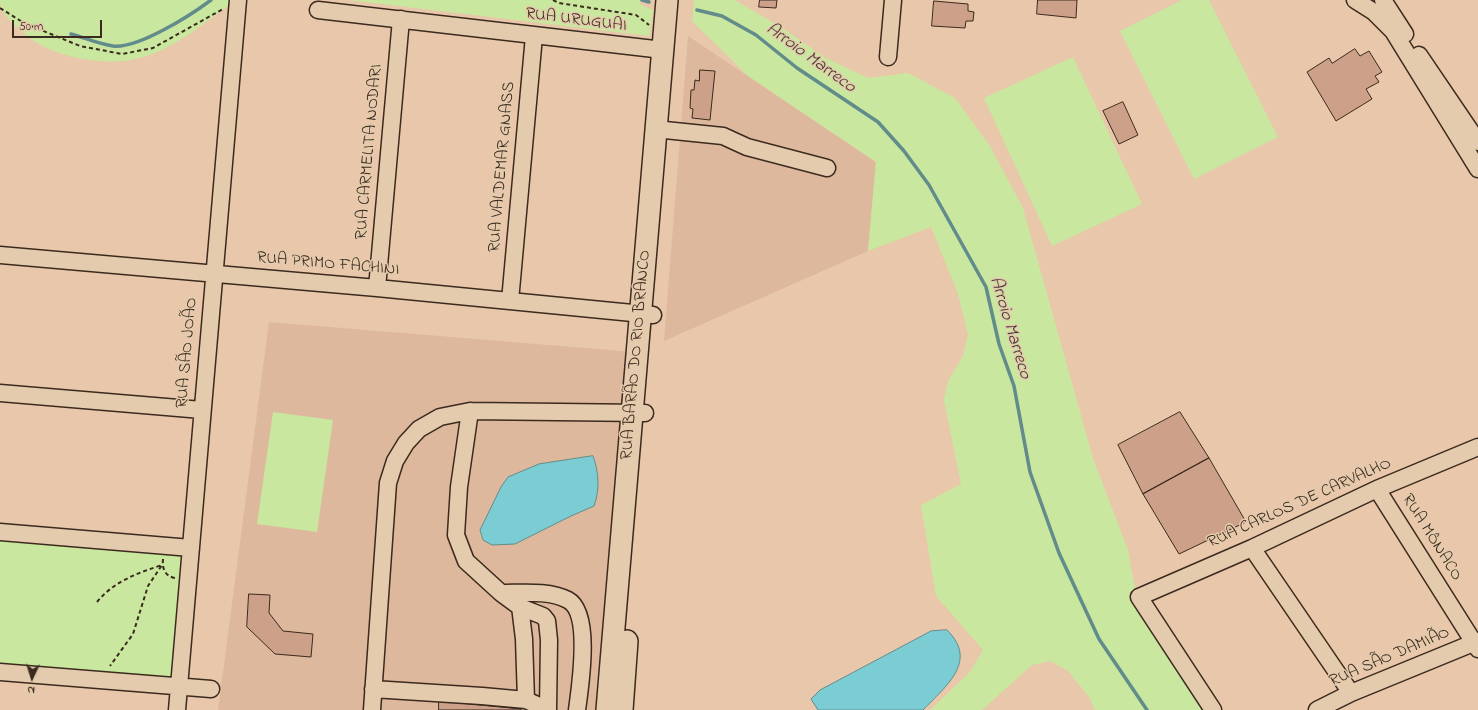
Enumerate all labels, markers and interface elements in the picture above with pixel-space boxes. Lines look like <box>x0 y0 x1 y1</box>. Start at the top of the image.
street label: RUA URUGUAI <box>524 5 628 37</box>
scale bar <box>14 12 104 38</box>
text: 50 m <box>19 18 43 36</box>
water label: Arroio Marreco <box>761 19 859 99</box>
street label: RUA CARMELITA NODARI <box>352 63 388 241</box>
street label: RUA VALDEMAR GNASS <box>485 81 521 253</box>
street label: RUA PRIMO FACHINI <box>256 249 400 281</box>
street label: RUA BARÃO DO RIO BRANCO <box>618 249 656 461</box>
water label: Arroio Marreco <box>983 274 1035 382</box>
street label: RUA SÃO JOÃO <box>173 297 203 409</box>
street label: RUA CARLOS DE CARVALHO <box>1205 454 1395 554</box>
street label: RUA MÔNACO <box>1396 491 1466 585</box>
street label: RUA SÃO DAMIÃO <box>1327 623 1453 693</box>
north arrow <box>12 658 52 698</box>
text: N <box>27 682 35 698</box>

